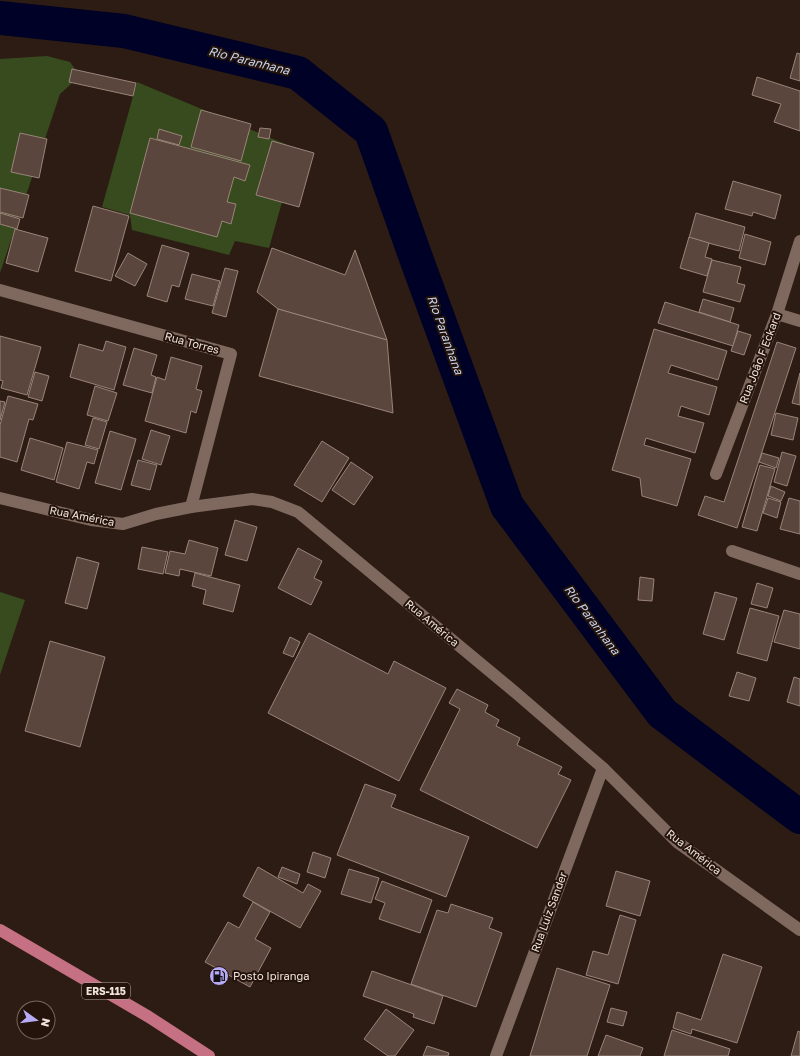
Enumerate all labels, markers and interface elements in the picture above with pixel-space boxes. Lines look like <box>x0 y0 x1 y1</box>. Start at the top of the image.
water label: Rio Paranhana <box>207 43 292 78</box>
water label: Rio Paranhana <box>424 293 467 378</box>
street label: Rua João F Eckard <box>736 311 783 405</box>
street label: Rua Torres <box>163 329 221 356</box>
street label: Rua América <box>49 503 116 528</box>
water label: Rio Paranhana <box>561 582 624 658</box>
street label: Rua América <box>403 596 462 649</box>
street label: Rua América <box>664 826 724 877</box>
street label: Rua Luiz Sander <box>528 869 569 954</box>
fuel station icon: Posto Ipiranga <box>208 965 230 987</box>
place label: Posto Ipiranga <box>233 969 310 982</box>
road number: ERS-115 <box>82 983 130 999</box>
north arrow <box>16 1000 56 1040</box>
text: N <box>39 1017 54 1028</box>

